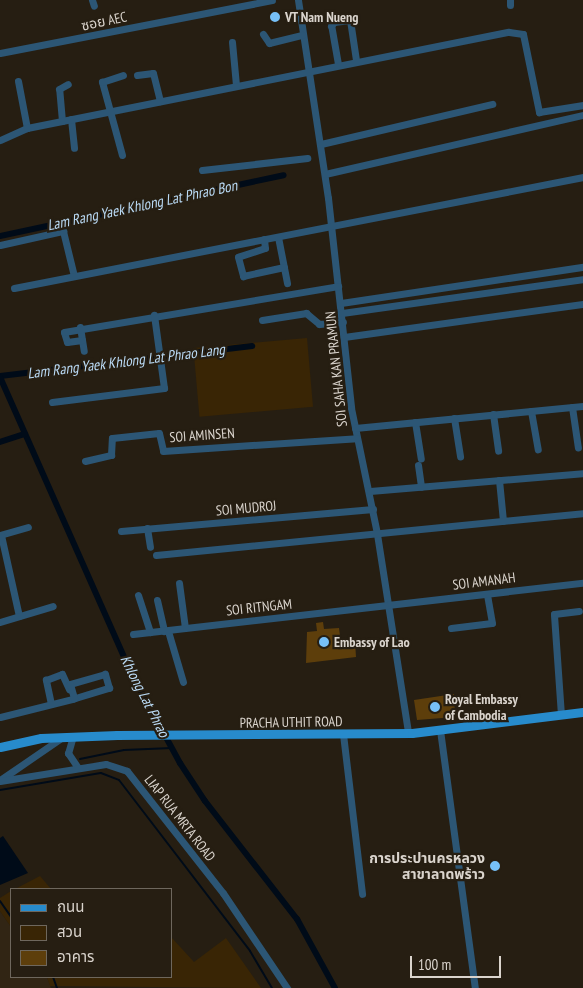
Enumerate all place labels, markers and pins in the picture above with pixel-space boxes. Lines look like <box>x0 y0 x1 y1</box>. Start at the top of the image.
place label: VT Nam Nueng <box>285 9 359 25</box>
marker: VT Nam Nueng <box>269 11 281 23</box>
place label: Embassy of Lao <box>334 634 410 650</box>
marker: Embassy of Lao <box>318 636 330 648</box>
place label: Royal Embassy of Cambodia <box>445 691 518 724</box>
marker: Royal Embassy of Cambodia <box>429 701 441 713</box>
place label: การประปานครหลวง สาขาลาดพร้าว <box>369 850 485 882</box>
marker: การประปานครหลวง สาขาลาดพร้าว <box>489 860 501 872</box>

